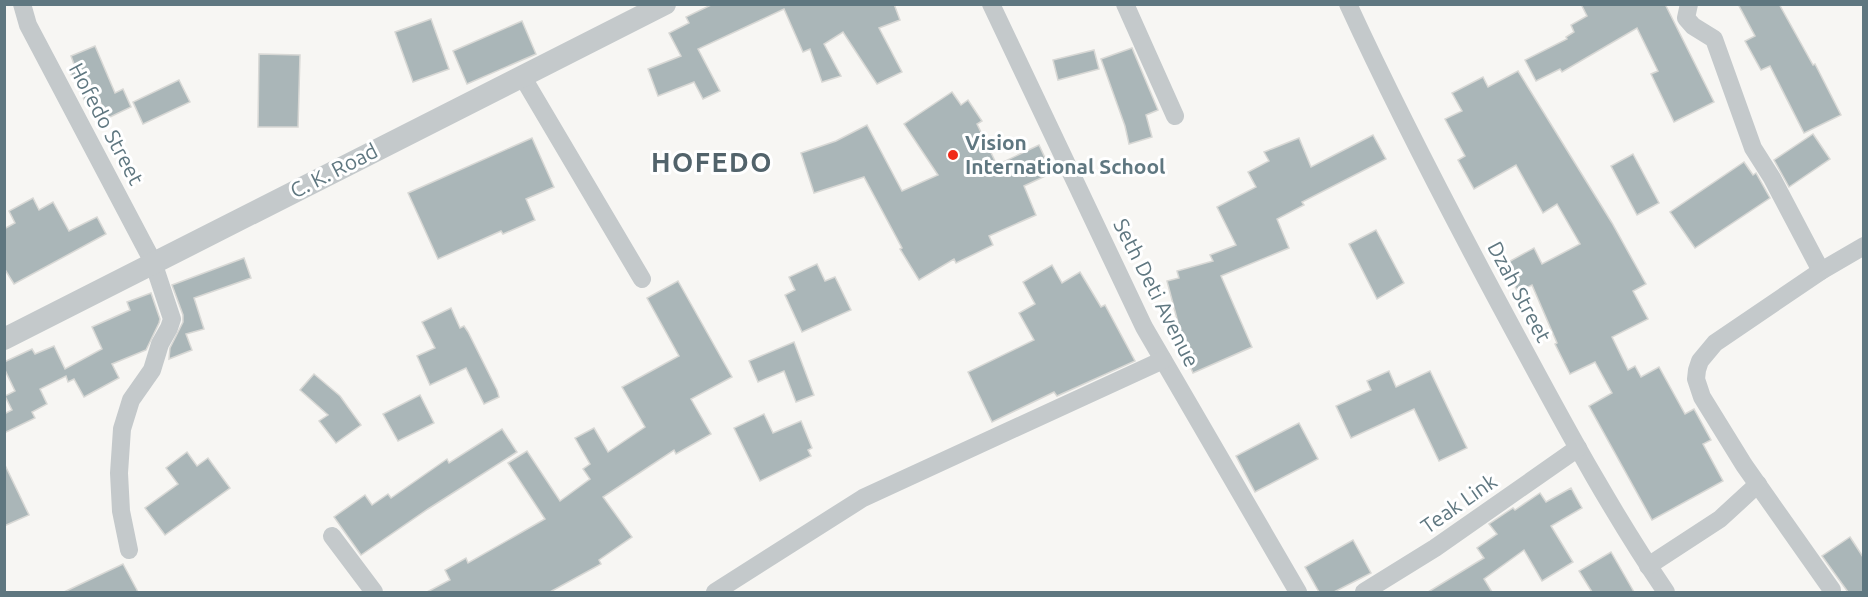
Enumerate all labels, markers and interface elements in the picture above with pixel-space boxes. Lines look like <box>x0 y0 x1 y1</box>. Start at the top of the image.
street label: Hofedo Street <box>65 59 149 189</box>
place label: Vision International School <box>965 130 1165 178</box>
street label: C. K. Road <box>286 138 381 202</box>
district label: HOFEDO <box>651 147 773 177</box>
marker: Vision International School <box>946 148 960 162</box>
street label: Seth Deti Avenue <box>1109 214 1205 371</box>
street label: Dzah Street <box>1483 237 1556 346</box>
street label: Teak Link <box>1416 468 1501 538</box>

